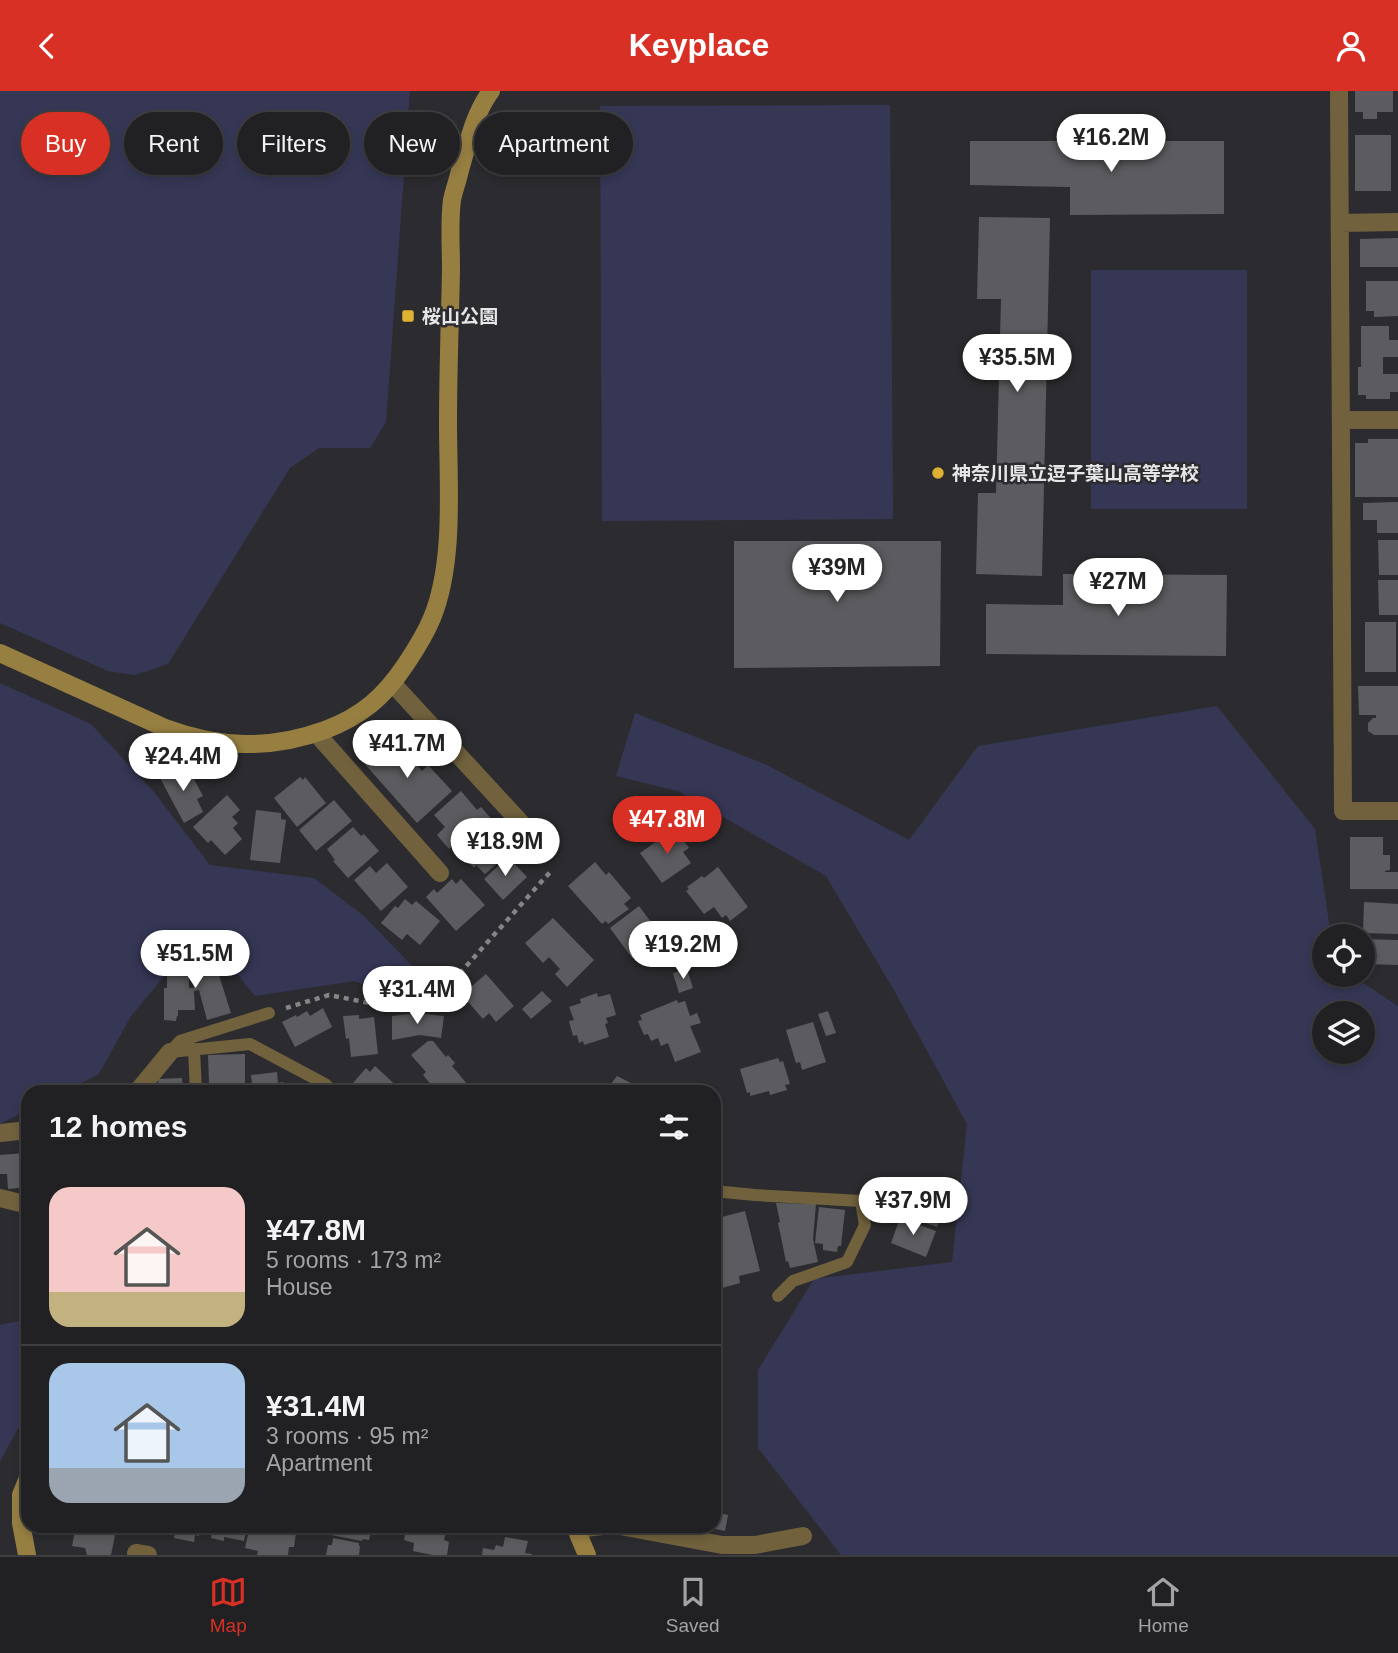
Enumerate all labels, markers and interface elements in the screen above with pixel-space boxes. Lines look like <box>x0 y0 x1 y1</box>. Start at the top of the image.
icon: back <box>28 27 66 65</box>
text: Keyplace <box>629 27 769 63</box>
icon: person <box>1332 27 1370 65</box>
chip: Buy <box>21 112 110 175</box>
chip: Rent <box>124 112 223 175</box>
chip: Filters <box>237 112 350 175</box>
chip: New <box>364 112 460 175</box>
chip: Apartment <box>474 112 633 175</box>
pin: ¥16.2M <box>1054 115 1168 174</box>
text: ¥16.2M <box>1073 124 1149 150</box>
place label: 桜山公園 <box>422 306 498 327</box>
marker: 桜山公園 <box>400 308 416 324</box>
pin: ¥35.5M <box>960 335 1074 394</box>
text: ¥35.5M <box>979 344 1055 370</box>
place label: 神奈川県立逗子葉山高等学校 <box>952 463 1199 484</box>
marker: 神奈川県立逗子葉山高等学校 <box>930 465 946 481</box>
pin: ¥39M <box>796 545 878 604</box>
text: ¥39M <box>808 554 866 580</box>
pin: ¥27M <box>1077 559 1159 618</box>
text: ¥27M <box>1089 568 1147 594</box>
pin: ¥41.7M <box>350 721 464 780</box>
text: ¥41.7M <box>369 730 445 756</box>
pin: ¥24.4M <box>126 733 240 793</box>
text: ¥24.4M <box>145 743 221 769</box>
pin: ¥47.8M <box>610 797 724 856</box>
text: ¥47.8M <box>629 806 705 832</box>
pin: ¥18.9M <box>448 819 562 878</box>
text: ¥18.9M <box>467 828 543 854</box>
pin: ¥19.2M <box>626 921 740 981</box>
map controls <box>1312 924 1375 1064</box>
button: locate <box>1312 924 1375 987</box>
pin: ¥51.5M <box>138 930 252 990</box>
text: ¥19.2M <box>645 931 721 957</box>
text: ¥51.5M <box>157 940 233 966</box>
pin: ¥31.4M <box>360 967 474 1026</box>
text: ¥31.4M <box>379 976 455 1002</box>
button: layers <box>1312 1001 1375 1064</box>
icon: filters <box>655 1108 693 1146</box>
text: 12 homes <box>49 1110 187 1143</box>
pin: ¥37.9M <box>856 1177 970 1237</box>
text: ¥37.9M <box>875 1187 951 1213</box>
text: ¥47.8M <box>266 1213 366 1246</box>
icon: home <box>105 1215 189 1299</box>
text: 5 rooms · 173 m² <box>266 1247 441 1273</box>
text: House <box>266 1274 332 1300</box>
text: ¥31.4M <box>266 1389 366 1422</box>
icon: home <box>105 1391 189 1475</box>
text: 3 rooms · 95 m² <box>266 1423 428 1449</box>
text: Apartment <box>266 1450 372 1476</box>
tab: Map <box>209 1573 247 1637</box>
tab: Saved <box>666 1573 720 1637</box>
tab: Home <box>1138 1573 1189 1637</box>

